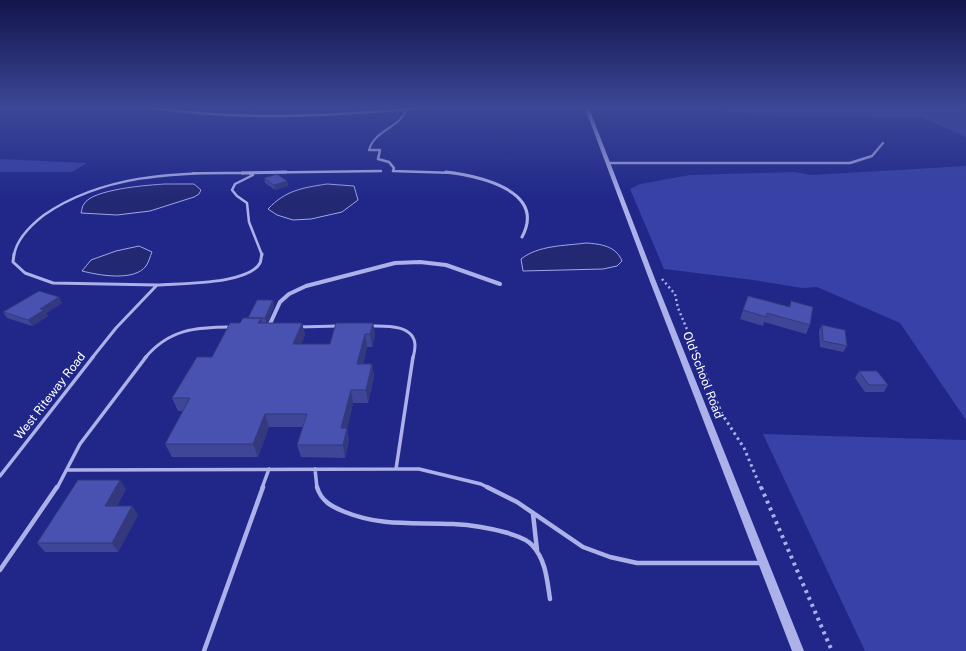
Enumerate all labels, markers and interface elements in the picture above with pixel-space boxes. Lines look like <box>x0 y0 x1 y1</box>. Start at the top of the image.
street label: Old School Road <box>680 330 726 420</box>
street label: West Riteway Road <box>12 350 88 442</box>

